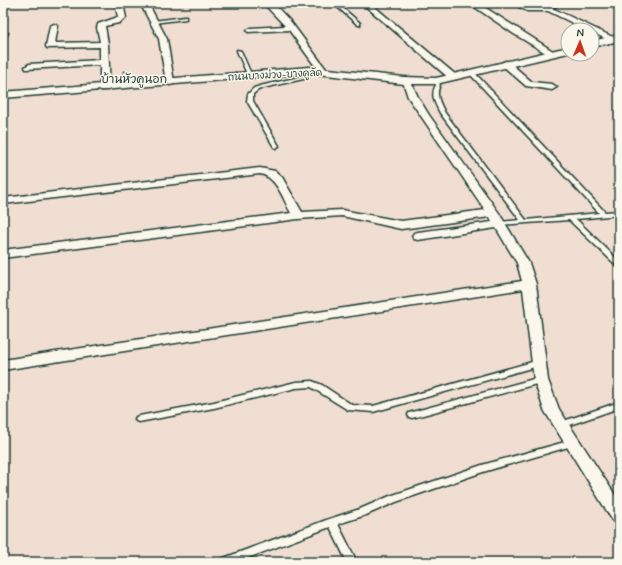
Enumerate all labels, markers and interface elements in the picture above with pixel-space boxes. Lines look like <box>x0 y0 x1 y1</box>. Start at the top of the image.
north arrow <box>560 22 600 62</box>
text: N <box>576 26 584 40</box>
street label: ถนนบางม่วง-บางคูลัด <box>227 66 323 84</box>
district label: บ้านหัวคูนอก <box>101 72 167 88</box>

